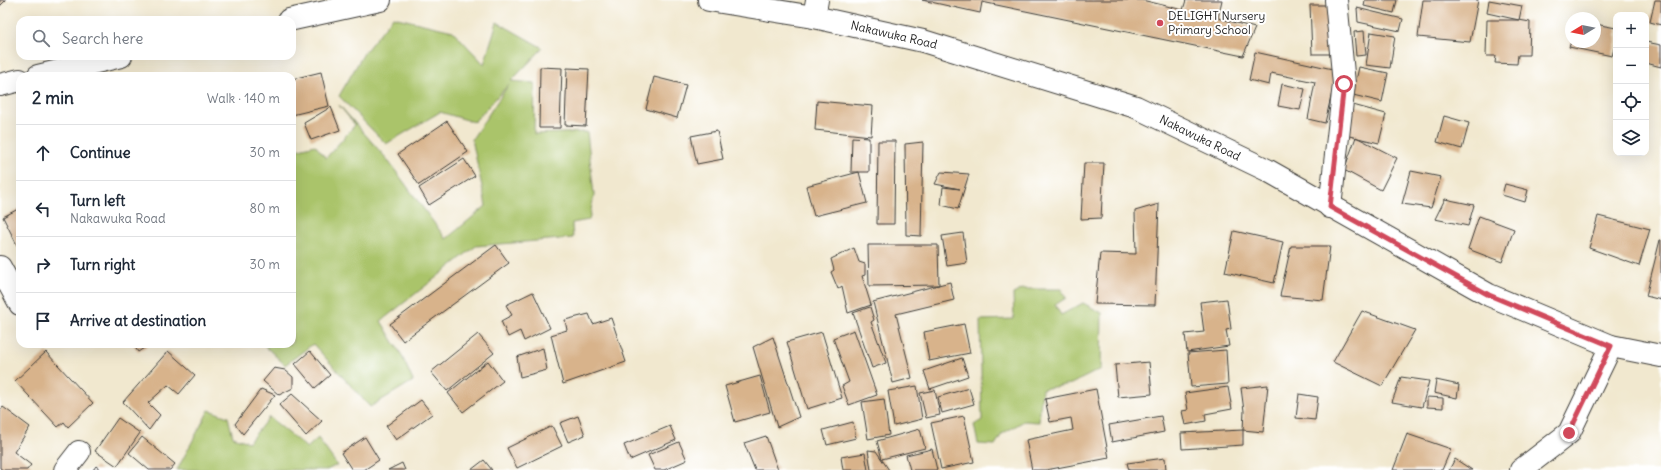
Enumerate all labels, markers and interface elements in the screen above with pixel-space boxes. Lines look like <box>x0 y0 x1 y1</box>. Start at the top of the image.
place label: DELIGHT Nursery Primary School <box>1168 8 1265 37</box>
north arrow <box>1565 12 1601 48</box>
map controls <box>1613 12 1649 156</box>
button: + <box>1613 12 1649 48</box>
search box <box>16 16 296 60</box>
street label: Nakawuka Road <box>849 17 939 52</box>
marker: DELIGHT Nursery Primary School <box>1155 18 1165 28</box>
icon: search <box>30 27 52 49</box>
text: Search here <box>62 29 143 48</box>
button: − <box>1613 48 1649 84</box>
route start <box>1335 75 1353 93</box>
button: locate <box>1613 84 1649 120</box>
text: 2 min <box>32 87 74 109</box>
text: Walk · 140 m <box>207 90 280 107</box>
street label: Nakawuka Road <box>1157 111 1243 164</box>
button: layers <box>1613 120 1649 156</box>
icon: ahead <box>32 142 54 164</box>
text: Continue <box>70 143 131 162</box>
text: 30 m <box>250 144 280 161</box>
text: Turn left <box>70 191 125 210</box>
icon: left <box>32 198 54 220</box>
text: 80 m <box>249 200 280 217</box>
text: Nakawuka Road <box>70 210 166 227</box>
icon: right <box>32 254 54 276</box>
text: Turn right <box>70 255 135 274</box>
text: 30 m <box>250 256 280 273</box>
icon: arrive <box>32 310 54 332</box>
text: Arrive at destination <box>70 311 206 330</box>
route end <box>1560 424 1578 442</box>

